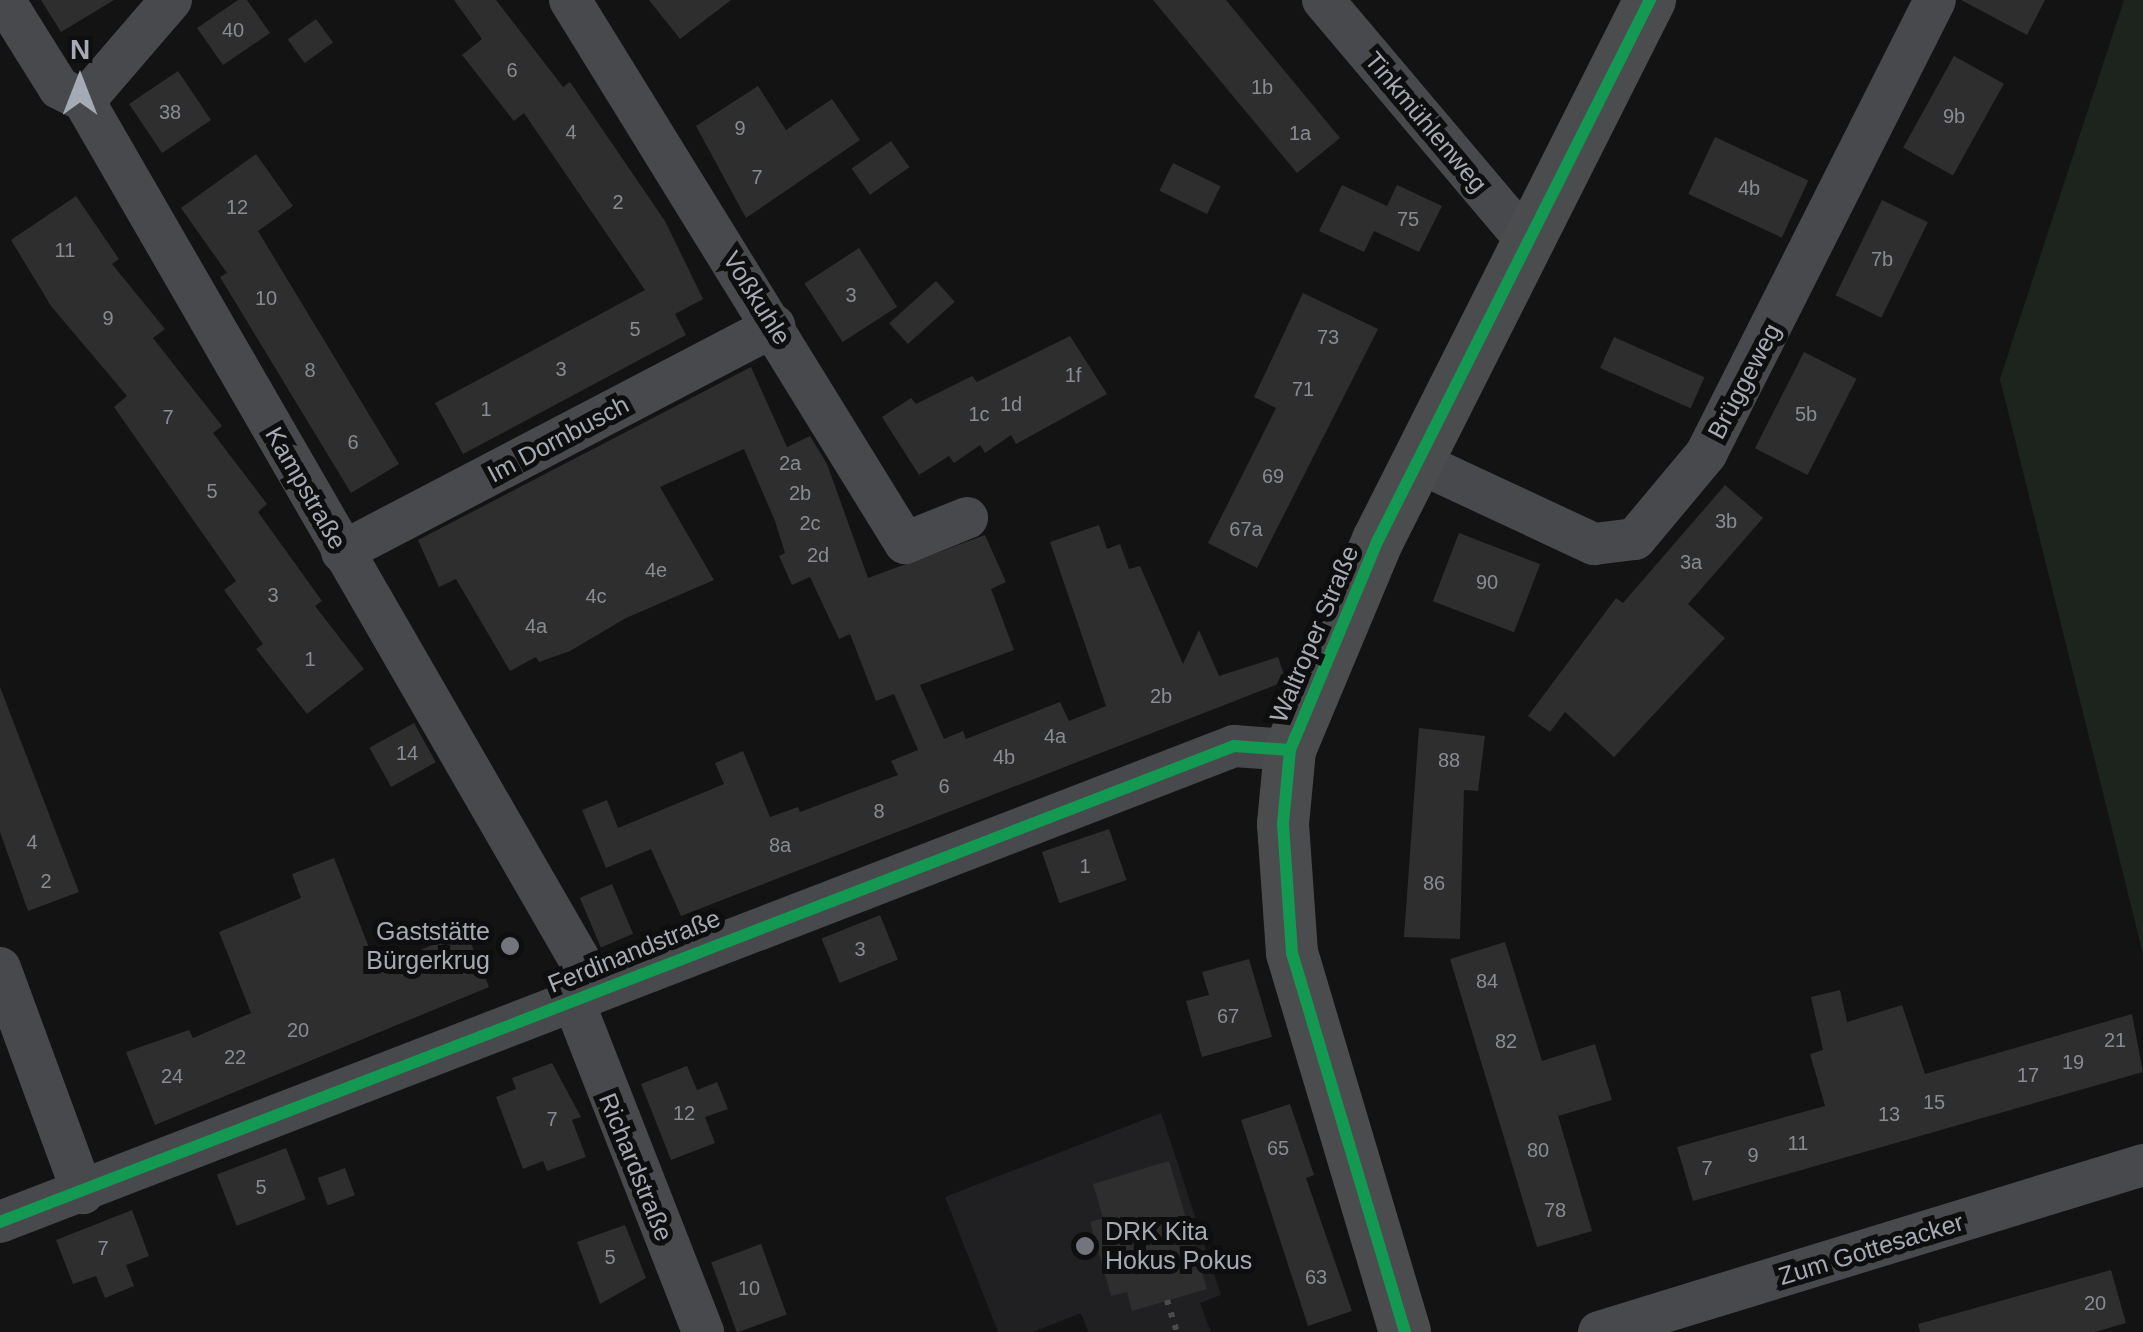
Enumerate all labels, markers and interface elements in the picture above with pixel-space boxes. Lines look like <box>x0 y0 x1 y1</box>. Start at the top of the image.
house number: 40 <box>222 18 244 42</box>
north arrow <box>30 30 130 130</box>
text: N <box>70 34 90 65</box>
street label: Tinkmühlenweg <box>1359 46 1493 198</box>
house number: 6 <box>506 58 518 82</box>
house number: 1b <box>1251 75 1273 99</box>
house number: 38 <box>159 100 181 124</box>
house number: 9b <box>1943 104 1965 128</box>
house number: 9 <box>734 116 746 140</box>
house number: 4 <box>565 120 577 144</box>
house number: 1a <box>1289 121 1311 145</box>
house number: 7 <box>751 165 763 189</box>
house number: 4b <box>1738 176 1760 200</box>
house number: 2 <box>612 190 624 214</box>
house number: 12 <box>226 195 248 219</box>
house number: 75 <box>1397 207 1419 231</box>
house number: 11 <box>55 238 75 262</box>
street label: Voßkuhle <box>717 246 797 350</box>
house number: 7b <box>1871 247 1893 271</box>
house number: 3 <box>845 283 857 307</box>
house number: 10 <box>255 286 277 310</box>
house number: 9 <box>102 306 114 330</box>
house number: 5 <box>629 317 641 341</box>
street label: Brüggeweg <box>1701 318 1787 444</box>
house number: 73 <box>1317 325 1339 349</box>
house number: 3 <box>555 357 567 381</box>
house number: 8 <box>304 358 316 382</box>
house number: 1f <box>1065 363 1081 387</box>
house number: 71 <box>1292 377 1314 401</box>
street label: Im Dornbusch <box>482 389 634 489</box>
house number: 1d <box>1000 392 1022 416</box>
house number: 1 <box>480 397 492 421</box>
house number: 1c <box>968 402 990 426</box>
house number: 5b <box>1795 402 1817 426</box>
house number: 7 <box>162 405 174 429</box>
street label: Kampstraße <box>259 422 353 554</box>
house number: 6 <box>347 430 359 454</box>
house number: 2a <box>779 451 801 475</box>
house number: 69 <box>1262 464 1284 488</box>
house number: 5 <box>206 479 218 503</box>
house number: 2b <box>789 481 811 505</box>
house number: 3b <box>1715 509 1737 533</box>
house number: 2c <box>799 511 821 535</box>
house number: 67a <box>1229 517 1263 541</box>
street label: Waltroper Straße <box>1263 541 1365 727</box>
house number: 2d <box>807 543 829 567</box>
house number: 3a <box>1680 550 1702 574</box>
house number: 4e <box>645 558 667 582</box>
house number: 90 <box>1476 570 1498 594</box>
house number: 3 <box>267 583 279 607</box>
house number: 4c <box>585 584 607 608</box>
house number: 4a <box>525 614 547 638</box>
house number: 1 <box>304 647 316 671</box>
house number: 2b <box>1150 684 1172 708</box>
house number: 4a <box>1044 724 1066 748</box>
house number: 14 <box>396 741 418 765</box>
house number: 4b <box>993 745 1015 769</box>
house number: 88 <box>1438 748 1460 772</box>
house number: 6 <box>938 774 950 798</box>
house number: 8 <box>873 799 885 823</box>
house number: 4 <box>26 830 38 854</box>
house number: 8a <box>769 833 791 857</box>
house number: 1 <box>1079 854 1091 878</box>
house number: 2 <box>40 869 52 893</box>
house number: 86 <box>1423 871 1445 895</box>
street label: Ferdinandstraße <box>543 903 725 999</box>
place label: Gaststätte Bürgerkrug <box>366 917 490 976</box>
marker: Gaststätte Bürgerkrug <box>499 935 521 957</box>
house number: 3 <box>854 937 866 961</box>
house number: 84 <box>1476 969 1498 993</box>
house number: 67 <box>1217 1004 1239 1028</box>
house number: 20 <box>287 1018 309 1042</box>
house number: 21 <box>2104 1028 2126 1052</box>
house number: 82 <box>1495 1029 1517 1053</box>
house number: 22 <box>224 1045 246 1069</box>
house number: 19 <box>2062 1050 2084 1074</box>
house number: 17 <box>2017 1063 2039 1087</box>
house number: 24 <box>161 1064 183 1088</box>
street label: Richardstraße <box>593 1089 679 1245</box>
house number: 15 <box>1923 1090 1945 1114</box>
house number: 12 <box>673 1101 695 1125</box>
house number: 13 <box>1878 1102 1900 1126</box>
house number: 7 <box>546 1107 558 1131</box>
house number: 11 <box>1788 1131 1808 1155</box>
house number: 65 <box>1267 1136 1289 1160</box>
house number: 80 <box>1527 1138 1549 1162</box>
house number: 9 <box>1747 1143 1759 1167</box>
house number: 7 <box>1701 1156 1713 1180</box>
house number: 5 <box>255 1175 267 1199</box>
house number: 78 <box>1544 1198 1566 1222</box>
street label: Zum Gottesacker <box>1775 1207 1967 1291</box>
place label: DRK Kita Hokus Pokus <box>1105 1217 1252 1276</box>
marker: DRK Kita Hokus Pokus <box>1074 1235 1096 1257</box>
house number: 7 <box>97 1236 109 1260</box>
house number: 5 <box>604 1245 616 1269</box>
house number: 63 <box>1305 1265 1327 1289</box>
house number: 10 <box>738 1276 760 1300</box>
house number: 20 <box>2084 1291 2106 1315</box>

